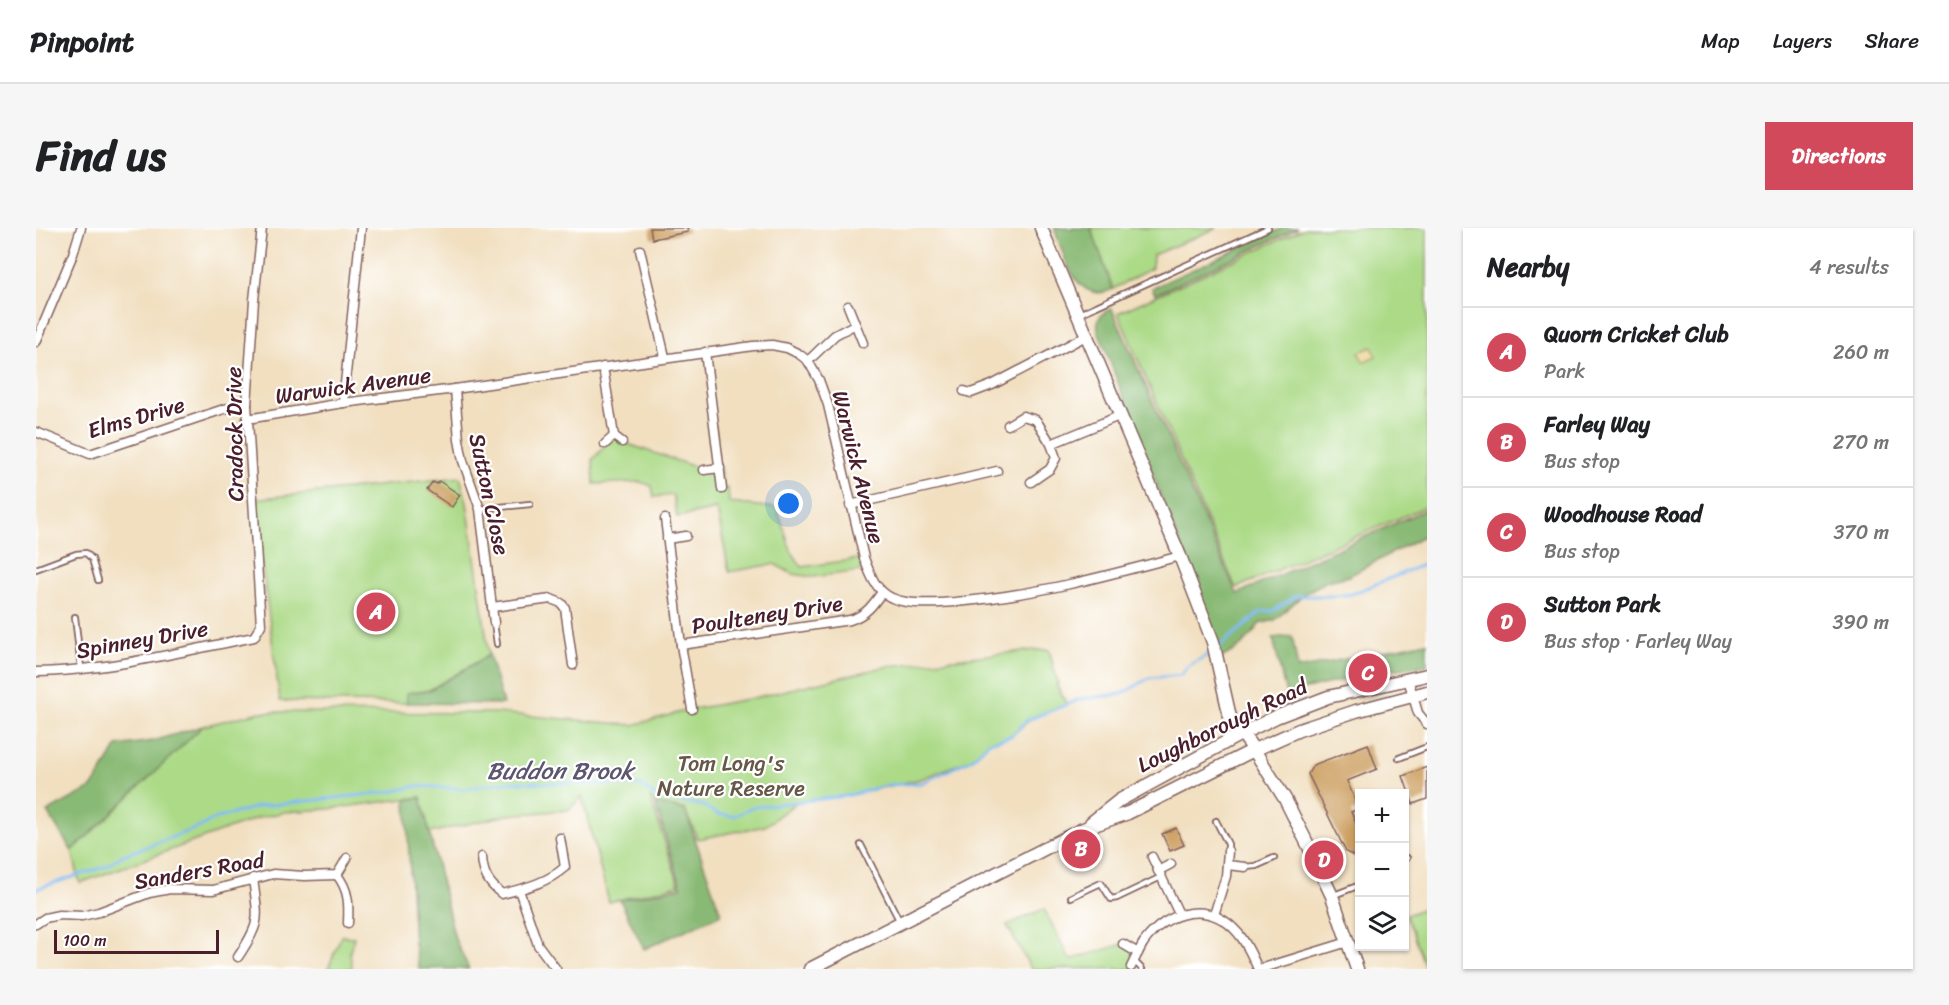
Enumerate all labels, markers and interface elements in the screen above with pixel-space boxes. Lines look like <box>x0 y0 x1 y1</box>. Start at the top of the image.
text: Pinpoint <box>30 17 134 66</box>
text: Map <box>1701 22 1740 60</box>
text: Layers <box>1773 22 1832 60</box>
text: Share <box>1865 22 1919 60</box>
text: Find us <box>36 119 166 193</box>
button: Directions <box>1765 122 1913 190</box>
text: Nearby <box>1487 244 1569 290</box>
text: 4 results <box>1809 250 1889 285</box>
text: Quorn Cricket Club <box>1544 315 1729 354</box>
text: A <box>1500 335 1513 370</box>
text: 260 m <box>1833 335 1889 370</box>
text: Park <box>1544 354 1585 389</box>
street label: Warwick Avenue <box>273 355 434 416</box>
street label: Cradock Drive <box>214 366 255 502</box>
street label: Elms Drive <box>83 385 190 450</box>
street label: Warwick Avenue <box>821 386 896 548</box>
text: Farley Way <box>1544 405 1650 444</box>
text: B <box>1500 425 1513 460</box>
text: 270 m <box>1833 425 1889 460</box>
street label: Sutton Close <box>458 430 521 559</box>
text: Bus stop <box>1544 444 1620 479</box>
your location <box>774 489 803 518</box>
text: Woodhouse Road <box>1544 495 1702 534</box>
text: C <box>1500 515 1513 550</box>
text: 370 m <box>1833 515 1889 550</box>
text: Bus stop <box>1544 534 1620 569</box>
street label: Poulteney Drive <box>689 583 846 646</box>
text: Sutton Park <box>1544 585 1661 624</box>
pin: A <box>356 590 396 634</box>
text: D <box>1501 605 1512 640</box>
text: 390 m <box>1833 605 1889 640</box>
street label: Spinney Drive <box>73 609 211 670</box>
text: Bus stop · Farley Way <box>1544 624 1732 659</box>
pin: C <box>1348 650 1388 696</box>
street label: Loughborough Road <box>1130 667 1315 784</box>
park label: Tom Long's Nature Reserve <box>657 744 805 808</box>
water label: Buddon Brook <box>487 750 637 792</box>
map controls <box>1355 789 1409 951</box>
button: + <box>1355 789 1409 843</box>
pin: B <box>1062 826 1100 872</box>
pin: D <box>1304 838 1344 882</box>
street label: Sanders Road <box>131 840 269 901</box>
button: − <box>1355 843 1409 897</box>
button: layers <box>1355 897 1409 951</box>
text: 100 m <box>63 926 107 955</box>
scale bar <box>54 927 219 954</box>

